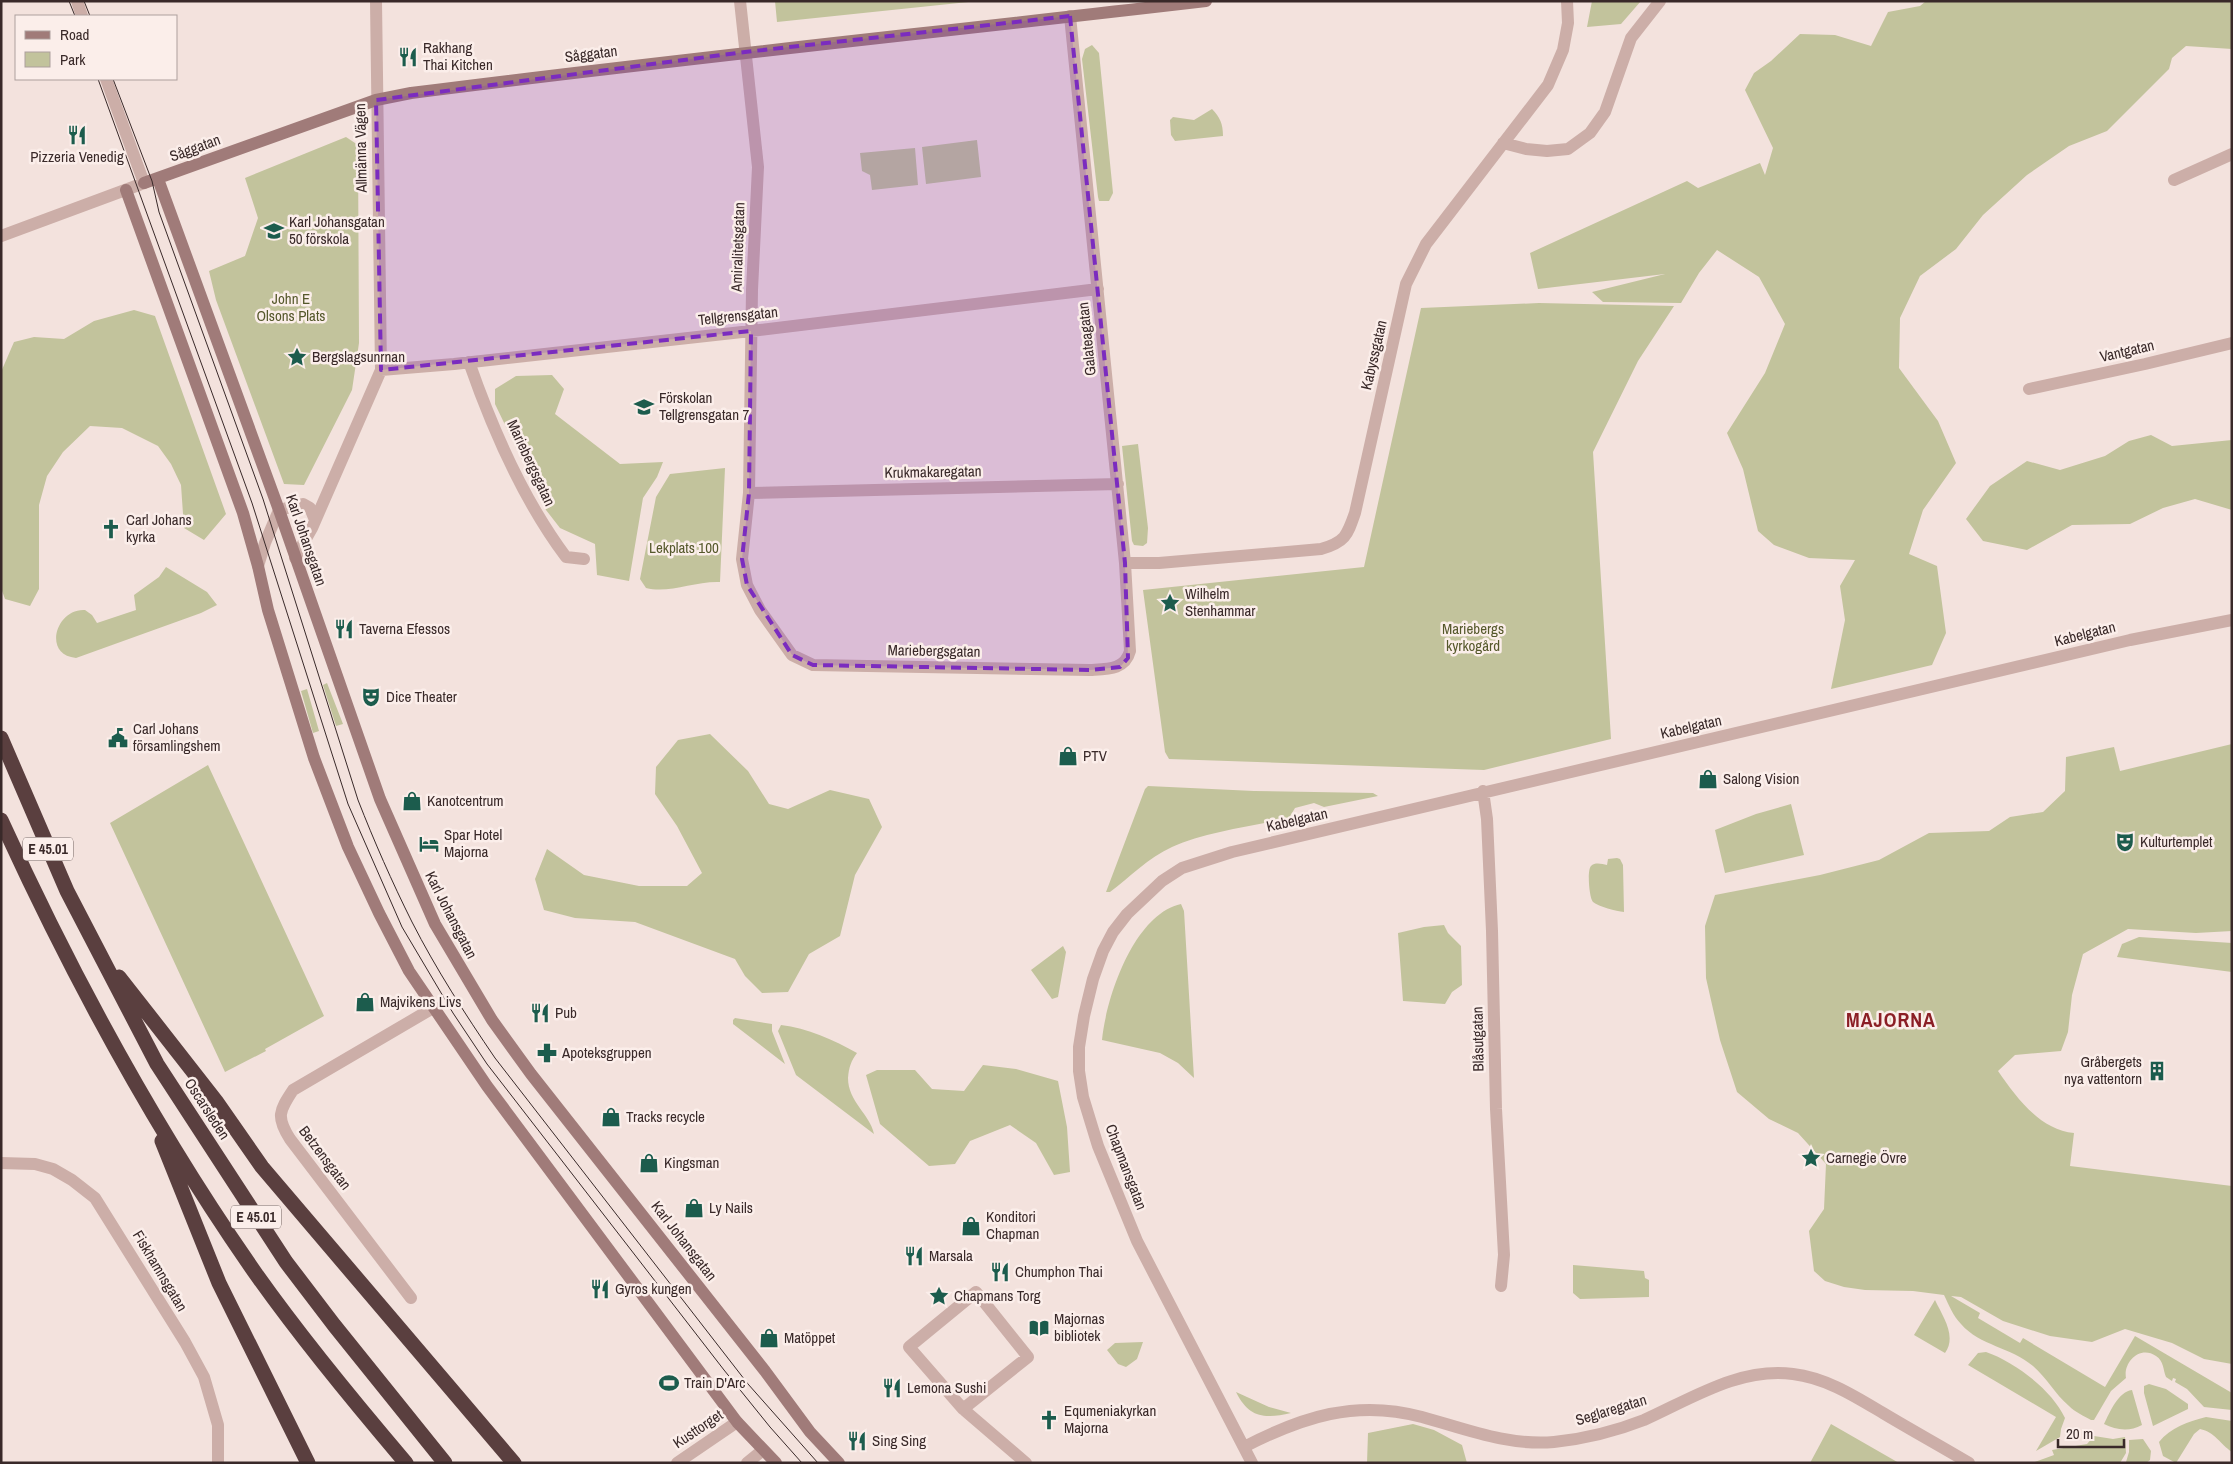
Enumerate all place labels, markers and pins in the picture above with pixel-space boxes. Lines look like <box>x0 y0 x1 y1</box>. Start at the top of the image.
place label: Rakhang Thai Kitchen <box>423 37 493 75</box>
restaurant icon: Rakhang Thai Kitchen <box>397 46 419 68</box>
restaurant icon: Pizzeria Venedig <box>66 124 88 146</box>
place label: Pizzeria Venedig <box>30 146 124 167</box>
place label: Karl Johansgatan 50 förskola <box>289 211 385 249</box>
school or university icon: Karl Johansgatan 50 förskola <box>263 220 285 242</box>
place icon: Bergslagsunrnan <box>286 346 308 368</box>
place label: Bergslagsunrnan <box>312 346 405 367</box>
place label: Förskolan Tellgrensgatan 7 <box>659 387 749 425</box>
school or university icon: Förskolan Tellgrensgatan 7 <box>633 396 655 418</box>
place label: Carl Johans kyrka <box>126 509 192 547</box>
church icon: Carl Johans kyrka <box>100 518 122 540</box>
place label: Wilhelm Stenhammar <box>1185 583 1255 621</box>
place icon: Wilhelm Stenhammar <box>1159 592 1181 614</box>
restaurant icon: Taverna Efessos <box>333 618 355 640</box>
place label: Taverna Efessos <box>359 618 450 639</box>
theatre icon: Dice Theater <box>360 686 382 708</box>
place label: Dice Theater <box>386 686 457 707</box>
place label: Carl Johans församlingshem <box>133 718 221 756</box>
public building icon: Carl Johans församlingshem <box>107 727 129 749</box>
shop icon: PTV <box>1057 745 1079 767</box>
place label: PTV <box>1083 745 1108 766</box>
shop icon: Salong Vision <box>1697 768 1719 790</box>
place label: Salong Vision <box>1723 768 1799 789</box>
shop icon: Kanotcentrum <box>401 790 423 812</box>
place label: Kanotcentrum <box>427 790 504 811</box>
place label: Spar Hotel Majorna <box>444 824 502 862</box>
theatre icon: Kulturtemplet <box>2114 831 2136 853</box>
place label: Kulturtemplet <box>2140 831 2213 852</box>
hotel icon: Spar Hotel Majorna <box>418 833 440 855</box>
shop icon: Majvikens Livs <box>354 991 376 1013</box>
place label: Majvikens Livs <box>380 991 461 1012</box>
restaurant icon: Pub <box>529 1002 551 1024</box>
place label: Pub <box>555 1002 577 1023</box>
pharmacy icon: Apoteksgruppen <box>536 1042 558 1064</box>
place label: Apoteksgruppen <box>561 1042 652 1063</box>
place label: Gråbergets nya vattentorn <box>2064 1051 2142 1089</box>
building icon: Gråbergets nya vattentorn <box>2146 1060 2168 1082</box>
shop icon: Tracks recycle <box>600 1106 622 1128</box>
place label: Tracks recycle <box>626 1106 705 1127</box>
place icon: Carnegie Övre <box>1800 1147 1822 1169</box>
place label: Carnegie Övre <box>1826 1147 1907 1168</box>
shop icon: Kingsman <box>638 1152 660 1174</box>
place label: Kingsman <box>664 1152 719 1173</box>
shop icon: Ly Nails <box>683 1197 705 1219</box>
place label: Ly Nails <box>709 1197 753 1218</box>
place label: Konditori Chapman <box>986 1206 1039 1244</box>
shop icon: Konditori Chapman <box>960 1215 982 1237</box>
restaurant icon: Marsala <box>903 1245 925 1267</box>
place label: Marsala <box>929 1245 973 1266</box>
restaurant icon: Chumphon Thai <box>989 1261 1011 1283</box>
place label: Chumphon Thai <box>1015 1261 1103 1282</box>
restaurant icon: Gyros kungen <box>589 1278 611 1300</box>
place label: Gyros kungen <box>615 1278 692 1299</box>
place icon: Chapmans Torg <box>928 1285 950 1307</box>
place label: Chapmans Torg <box>954 1285 1041 1306</box>
place label: Majornas bibliotek <box>1054 1308 1105 1346</box>
library icon: Majornas bibliotek <box>1028 1317 1050 1339</box>
shop icon: Matöppet <box>758 1327 780 1349</box>
place label: Matöppet <box>784 1327 836 1348</box>
sports icon: Train D'Arc <box>658 1372 680 1394</box>
place label: Train D'Arc <box>684 1372 745 1393</box>
restaurant icon: Lemona Sushi <box>881 1377 903 1399</box>
place label: Lemona Sushi <box>907 1377 986 1398</box>
place label: Equmeniakyrkan Majorna <box>1064 1400 1156 1438</box>
church icon: Equmeniakyrkan Majorna <box>1038 1409 1060 1431</box>
restaurant icon: Sing Sing <box>846 1430 868 1452</box>
place label: Sing Sing <box>872 1430 926 1451</box>

